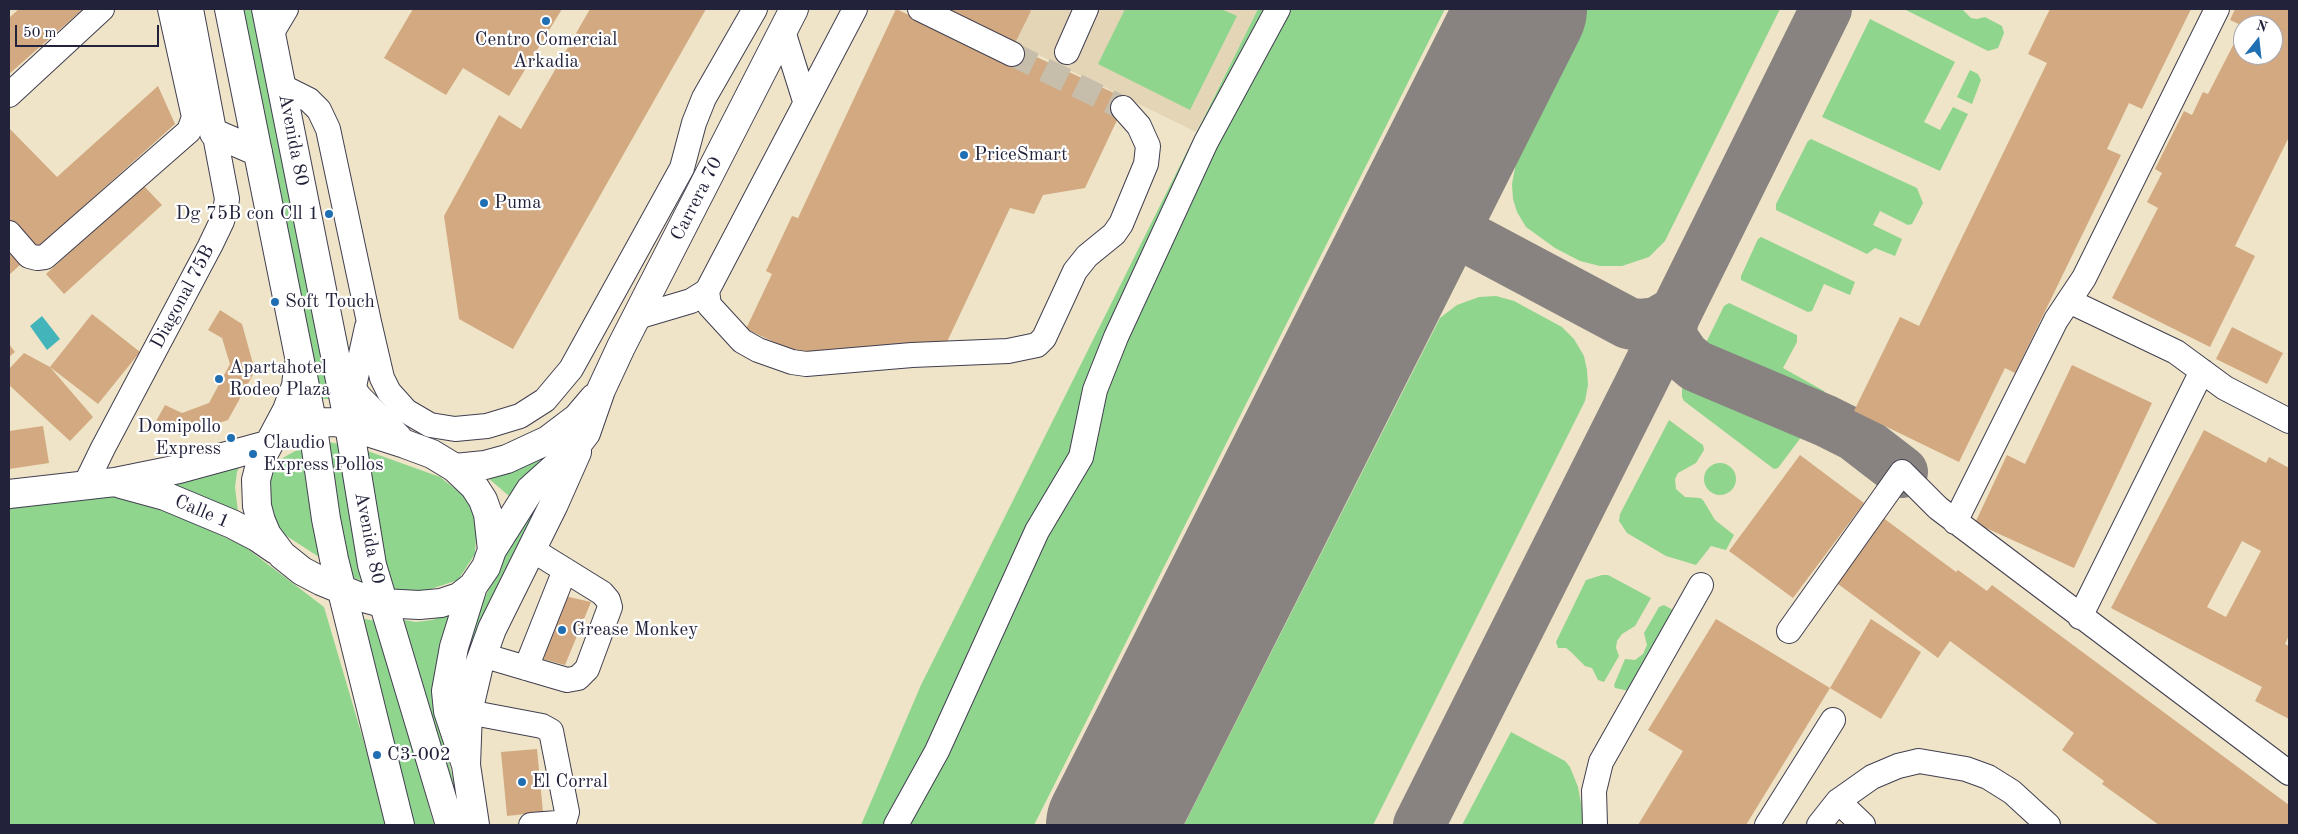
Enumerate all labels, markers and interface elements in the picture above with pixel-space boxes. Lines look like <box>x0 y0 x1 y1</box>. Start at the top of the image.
scale bar <box>18 15 161 47</box>
marker: Centro Comercial Arkadia <box>540 15 552 27</box>
north arrow <box>2233 15 2283 65</box>
text: N <box>2255 18 2269 35</box>
text: 50 m <box>23 26 57 41</box>
place label: Centro Comercial Arkadia <box>475 29 617 73</box>
street label: Avenida 80 <box>273 92 313 188</box>
place label: PriceSmart <box>974 144 1068 166</box>
marker: PriceSmart <box>958 149 970 161</box>
street label: Carrera 70 <box>666 153 728 245</box>
place label: Puma <box>494 192 542 214</box>
marker: Puma <box>478 197 490 209</box>
place label: Dg 75B con Cll 1 <box>176 203 319 225</box>
marker: Dg 75B con Cll 1 <box>323 208 335 220</box>
street label: Diagonal 75B <box>146 241 220 353</box>
place label: Soft Touch <box>285 291 375 313</box>
marker: Soft Touch <box>269 296 281 308</box>
place label: Apartahotel Rodeo Plaza <box>229 357 331 401</box>
marker: Apartahotel Rodeo Plaza <box>213 373 225 385</box>
place label: Domipollo Express <box>138 416 221 460</box>
marker: Domipollo Express <box>225 432 237 444</box>
place label: Claudio Express Pollos <box>263 432 383 476</box>
marker: Claudio Express Pollos <box>247 448 259 460</box>
street label: Calle 1 <box>171 490 233 534</box>
street label: Avenida 80 <box>349 490 389 586</box>
place label: Grease Monkey <box>572 619 698 641</box>
marker: Grease Monkey <box>556 624 568 636</box>
place label: C3-002 <box>387 744 451 766</box>
marker: C3-002 <box>371 749 383 761</box>
place label: El Corral <box>532 771 608 793</box>
marker: El Corral <box>516 776 528 788</box>

